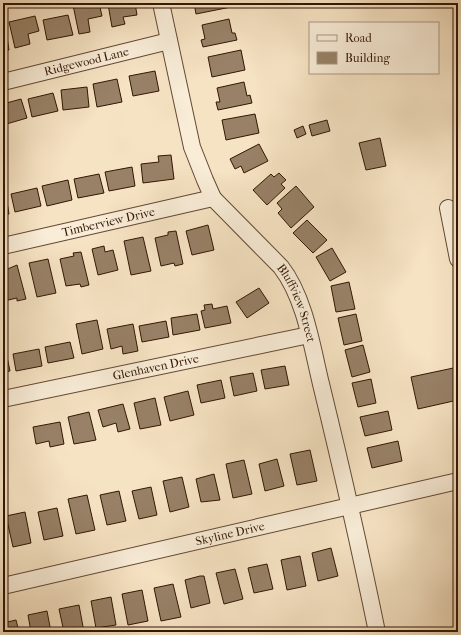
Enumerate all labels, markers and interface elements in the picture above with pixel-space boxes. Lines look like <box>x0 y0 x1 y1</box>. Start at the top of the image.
legend <box>309 22 439 74</box>
text: Road <box>345 31 372 45</box>
street label: Ridgewood Lane <box>43 44 130 79</box>
text: Building <box>345 51 390 65</box>
street label: Timberview Drive <box>60 205 156 239</box>
street label: Bluffview Street <box>274 261 318 344</box>
street label: Glenhaven Drive <box>112 351 200 383</box>
street label: Skyline Drive <box>194 519 266 548</box>

